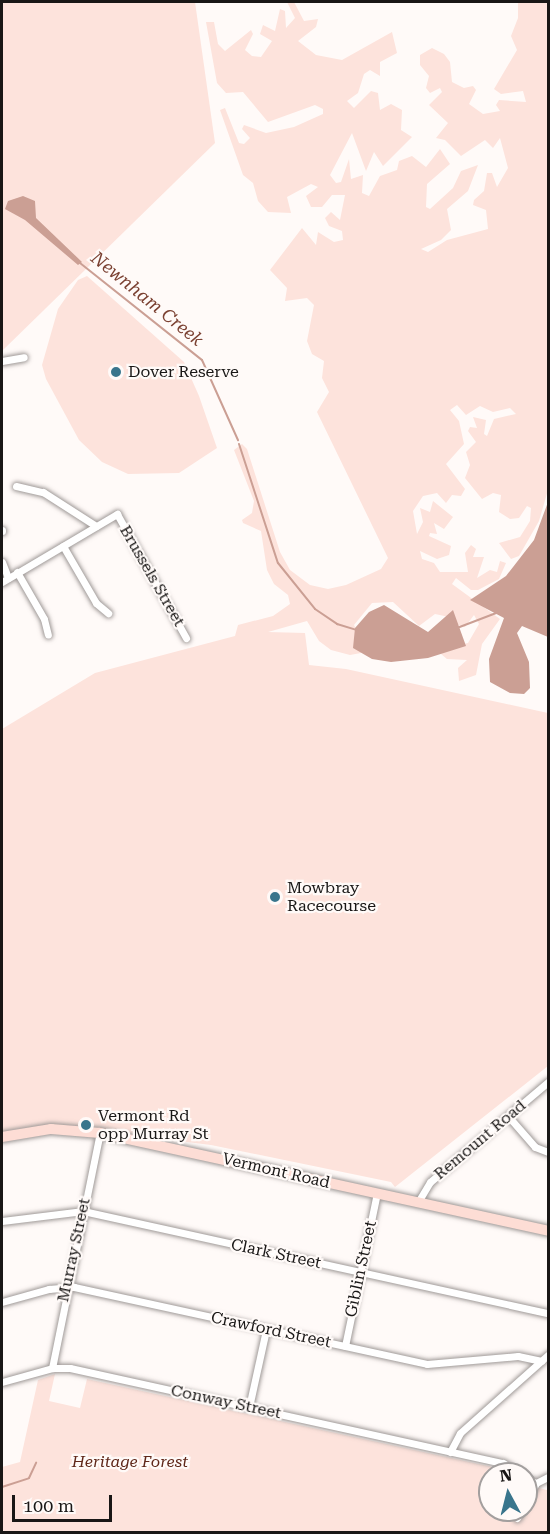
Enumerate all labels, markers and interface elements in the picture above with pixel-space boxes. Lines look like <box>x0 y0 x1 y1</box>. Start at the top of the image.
water label: Newnham Creek <box>87 247 207 351</box>
place label: Dover Reserve <box>128 362 239 382</box>
marker: Dover Reserve <box>109 365 123 379</box>
street label: Brussels Street <box>115 522 189 630</box>
place label: Mowbray Racecourse <box>287 878 376 916</box>
marker: Mowbray Racecourse <box>268 890 282 904</box>
street label: Remount Road <box>430 1096 530 1184</box>
place label: Vermont Rd opp Murray St <box>98 1106 209 1144</box>
marker: Vermont Rd opp Murray St <box>79 1118 93 1132</box>
street label: Vermont Road <box>220 1149 332 1193</box>
street label: Murray Street <box>54 1196 94 1304</box>
street label: Giblin Street <box>341 1219 381 1319</box>
street label: Clark Street <box>229 1235 323 1273</box>
street label: Crawford Street <box>209 1308 333 1352</box>
street label: Conway Street <box>169 1381 283 1423</box>
park label: Heritage Forest <box>72 1452 188 1472</box>
north arrow <box>478 1462 538 1522</box>
text: N <box>499 1465 513 1486</box>
scale bar <box>15 1483 116 1521</box>
text: 100 m <box>23 1495 74 1516</box>

